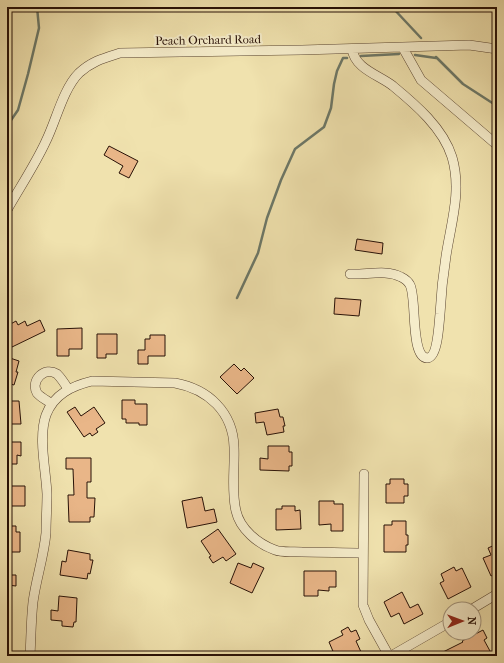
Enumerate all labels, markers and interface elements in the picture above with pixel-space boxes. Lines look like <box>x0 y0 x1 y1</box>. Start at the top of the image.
street label: Peach Orchard Road <box>155 32 262 48</box>
north arrow <box>442 601 482 641</box>
text: N <box>465 617 478 626</box>

